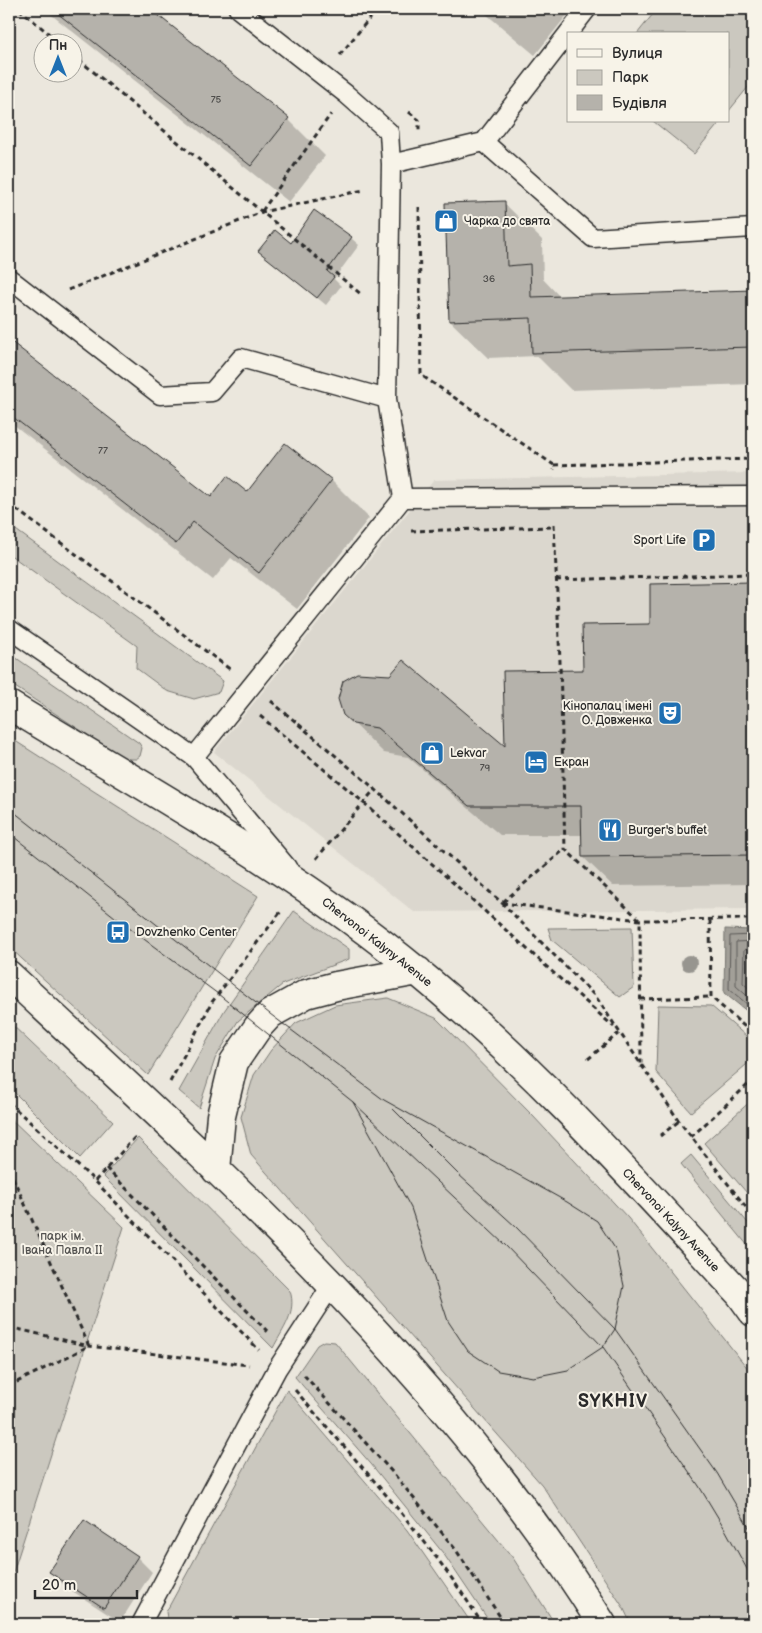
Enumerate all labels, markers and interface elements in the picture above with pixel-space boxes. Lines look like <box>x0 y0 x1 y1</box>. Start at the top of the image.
north arrow <box>32 32 82 82</box>
legend <box>567 32 730 122</box>
text: Пн <box>49 37 67 54</box>
text: Вулиця <box>612 44 663 63</box>
text: Парк <box>612 68 649 87</box>
house number: 75 <box>211 94 222 106</box>
text: Будівля <box>612 94 667 113</box>
shop icon: Чарка до свята <box>433 208 459 234</box>
place label: Чарка до свята <box>464 214 550 229</box>
house number: 36 <box>483 273 495 285</box>
house number: 77 <box>98 445 108 457</box>
parking icon: Sport Life <box>691 527 717 553</box>
place label: Sport Life <box>633 533 686 548</box>
place label: Кінопалац імені О. Довженка <box>563 699 652 728</box>
theatre icon: Кінопалац імені О. Довженка <box>657 700 683 726</box>
shop icon: Lekvar <box>419 740 445 766</box>
place label: Lekvar <box>450 746 487 761</box>
hotel icon: Екран <box>523 749 549 775</box>
place label: Екран <box>554 755 589 770</box>
house number: 79 <box>480 762 491 774</box>
restaurant icon: Burger's buffet <box>597 817 623 843</box>
place label: Burger's buffet <box>628 823 707 838</box>
street label: Chervonoi Kalyny Avenue <box>318 895 435 990</box>
bus stop icon: Dovzhenko Center <box>105 919 131 945</box>
place label: Dovzhenko Center <box>136 925 237 940</box>
street label: Chervonoi Kalyny Avenue <box>619 1165 723 1275</box>
park label: парк ім. Івана Павла II <box>22 1229 103 1258</box>
district label: SYKHIV <box>578 1391 648 1412</box>
scale bar <box>35 1568 138 1600</box>
text: 20 m <box>42 1576 76 1595</box>

